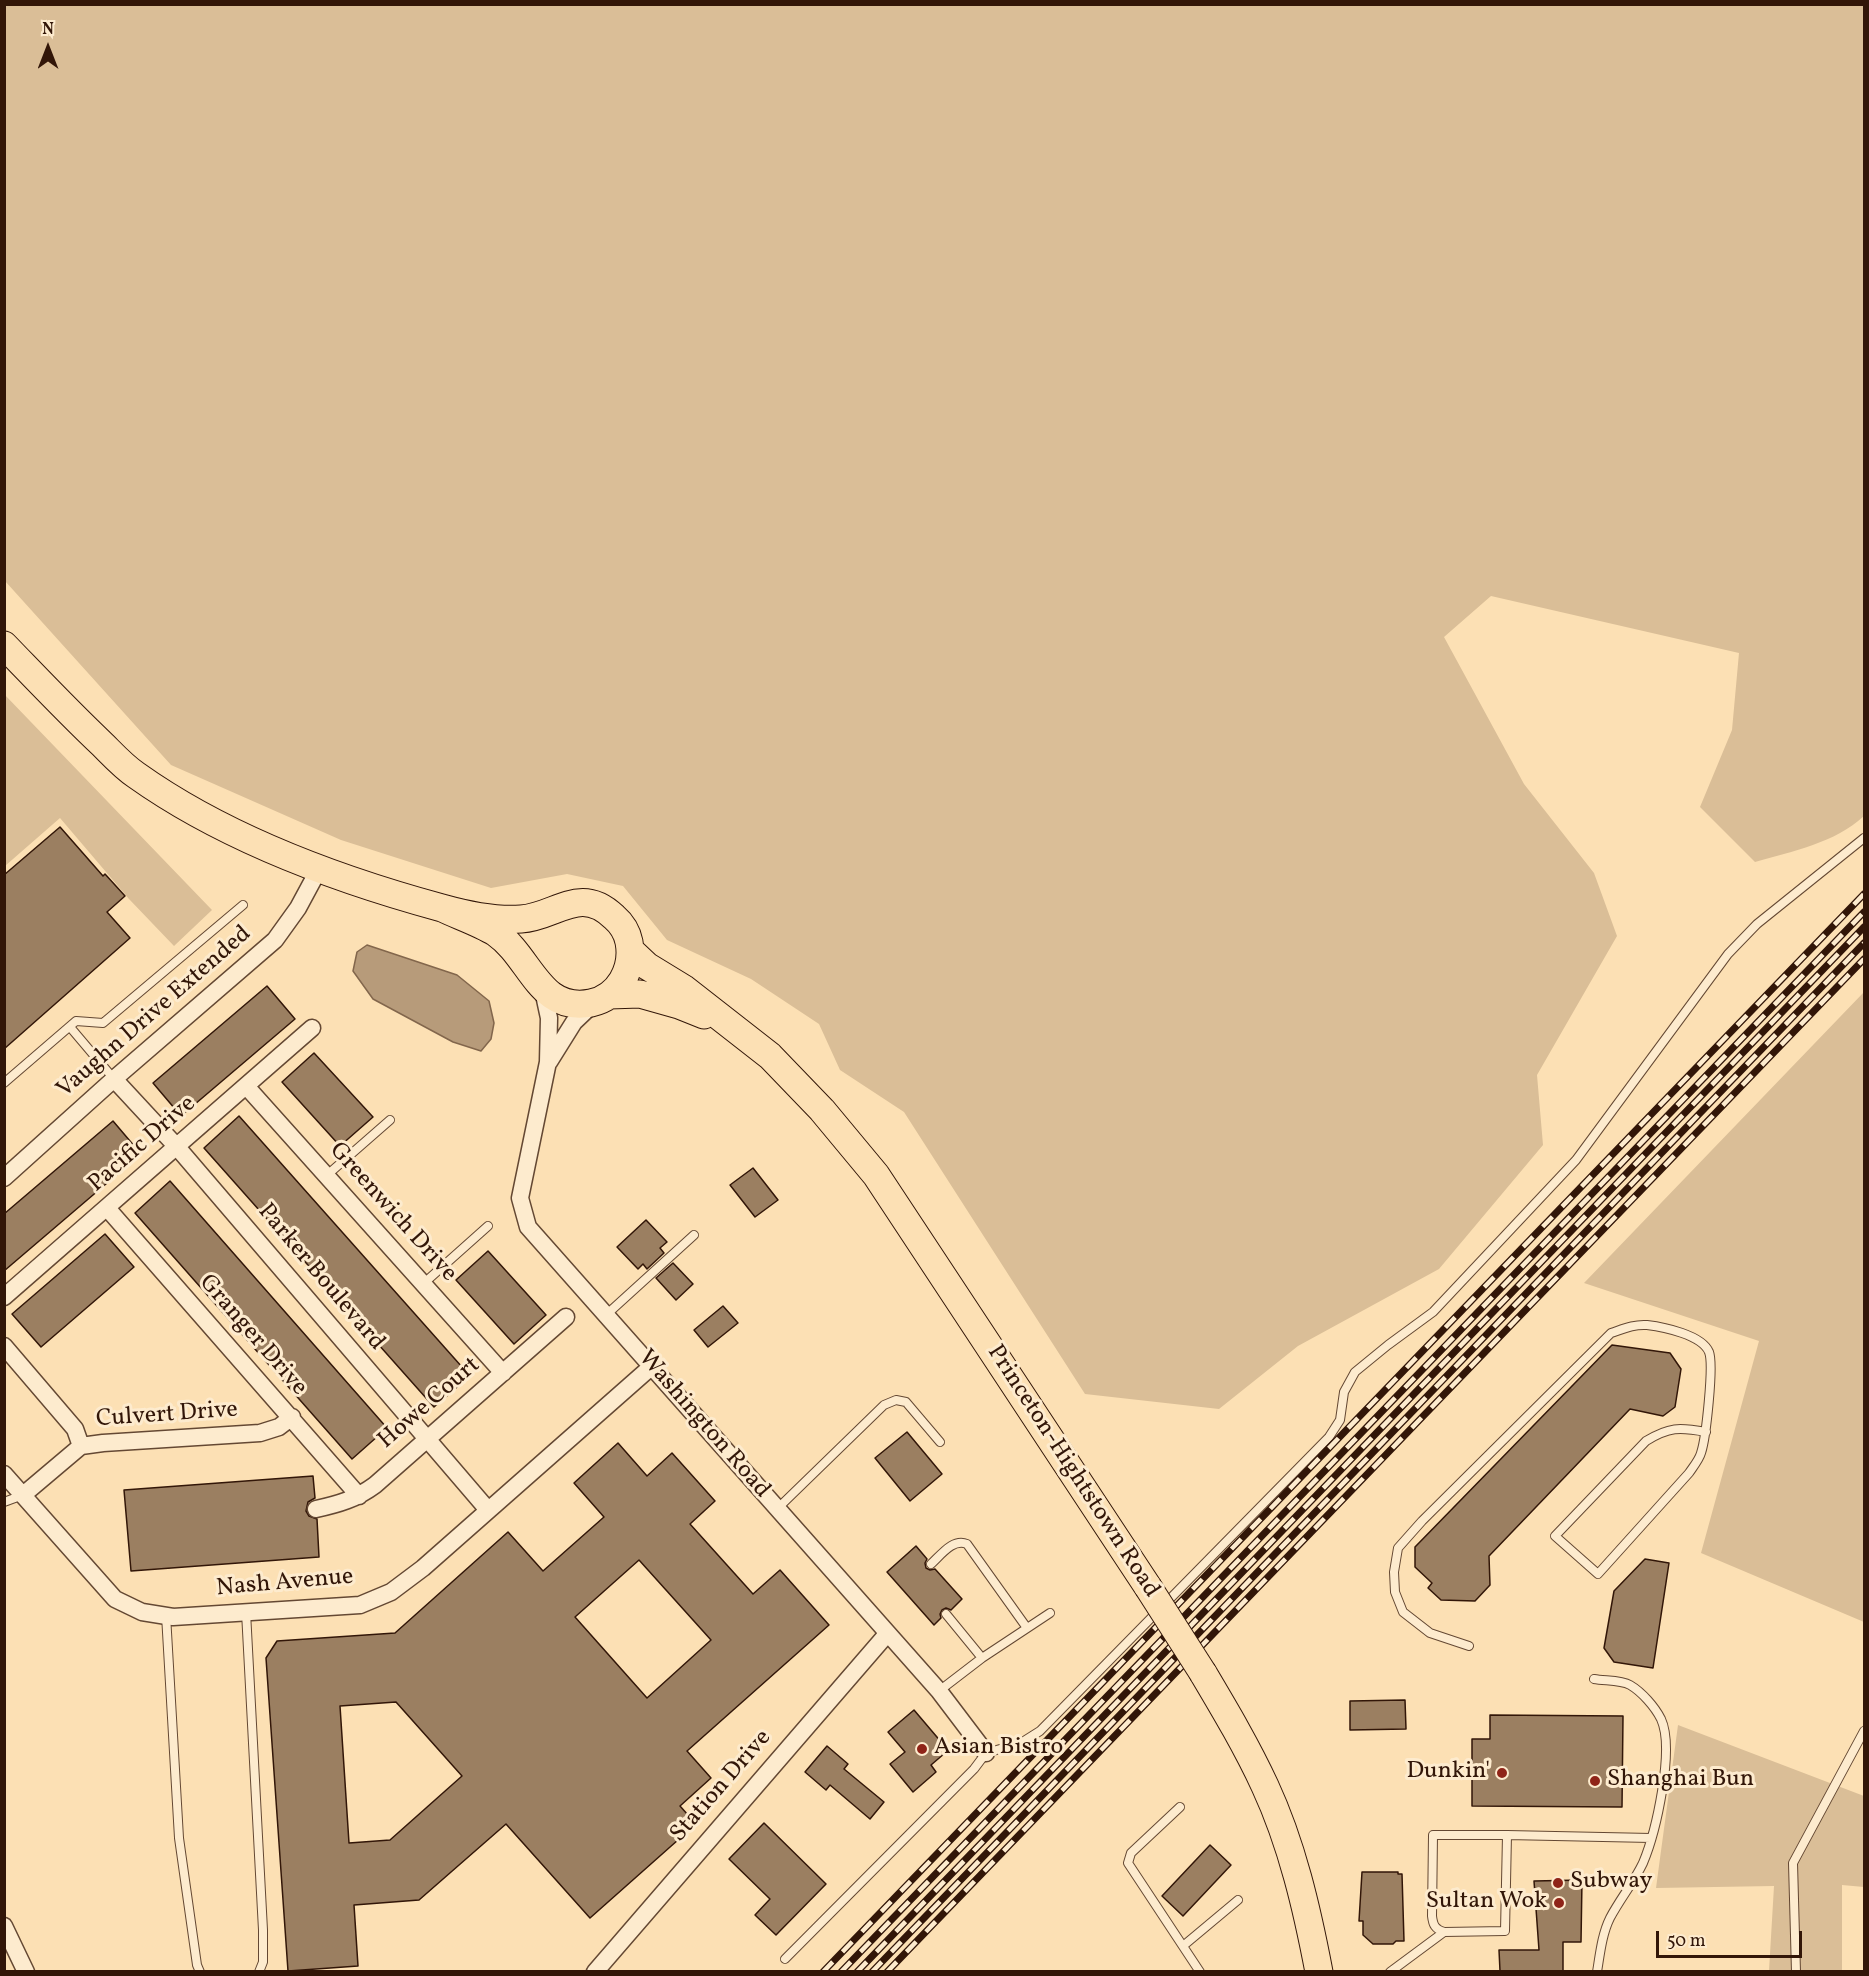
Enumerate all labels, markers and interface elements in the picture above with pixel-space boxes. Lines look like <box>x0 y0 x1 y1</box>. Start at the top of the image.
north arrow <box>18 18 78 78</box>
text: N <box>42 19 54 41</box>
street label: Vaughn Drive Extended <box>52 921 258 1105</box>
street label: Pacific Drive <box>83 1090 203 1200</box>
street label: Greenwich Drive <box>322 1137 462 1289</box>
street label: Parker Boulevard <box>250 1199 390 1357</box>
street label: Granger Drive <box>192 1270 312 1402</box>
street label: Princeton-Hightstown Road <box>979 1340 1165 1604</box>
street label: Washington Road <box>631 1345 775 1505</box>
street label: Howe Court <box>373 1352 487 1456</box>
street label: Culvert Drive <box>95 1397 239 1435</box>
street label: Nash Avenue <box>215 1564 355 1604</box>
street label: Station Drive <box>665 1725 779 1849</box>
place label: Asian Bistro <box>934 1735 1063 1763</box>
marker: Asian Bistro <box>915 1742 929 1756</box>
place label: Dunkin' <box>1406 1759 1490 1787</box>
marker: Dunkin' <box>1495 1766 1509 1780</box>
place label: Shanghai Bun <box>1607 1767 1754 1795</box>
marker: Shanghai Bun <box>1588 1774 1602 1788</box>
place label: Subway <box>1570 1869 1652 1897</box>
marker: Subway <box>1551 1876 1565 1890</box>
place label: Sultan Wok <box>1426 1889 1547 1917</box>
marker: Sultan Wok <box>1552 1896 1566 1910</box>
scale bar <box>1659 1919 1804 1957</box>
text: 50 m <box>1667 1929 1706 1954</box>

